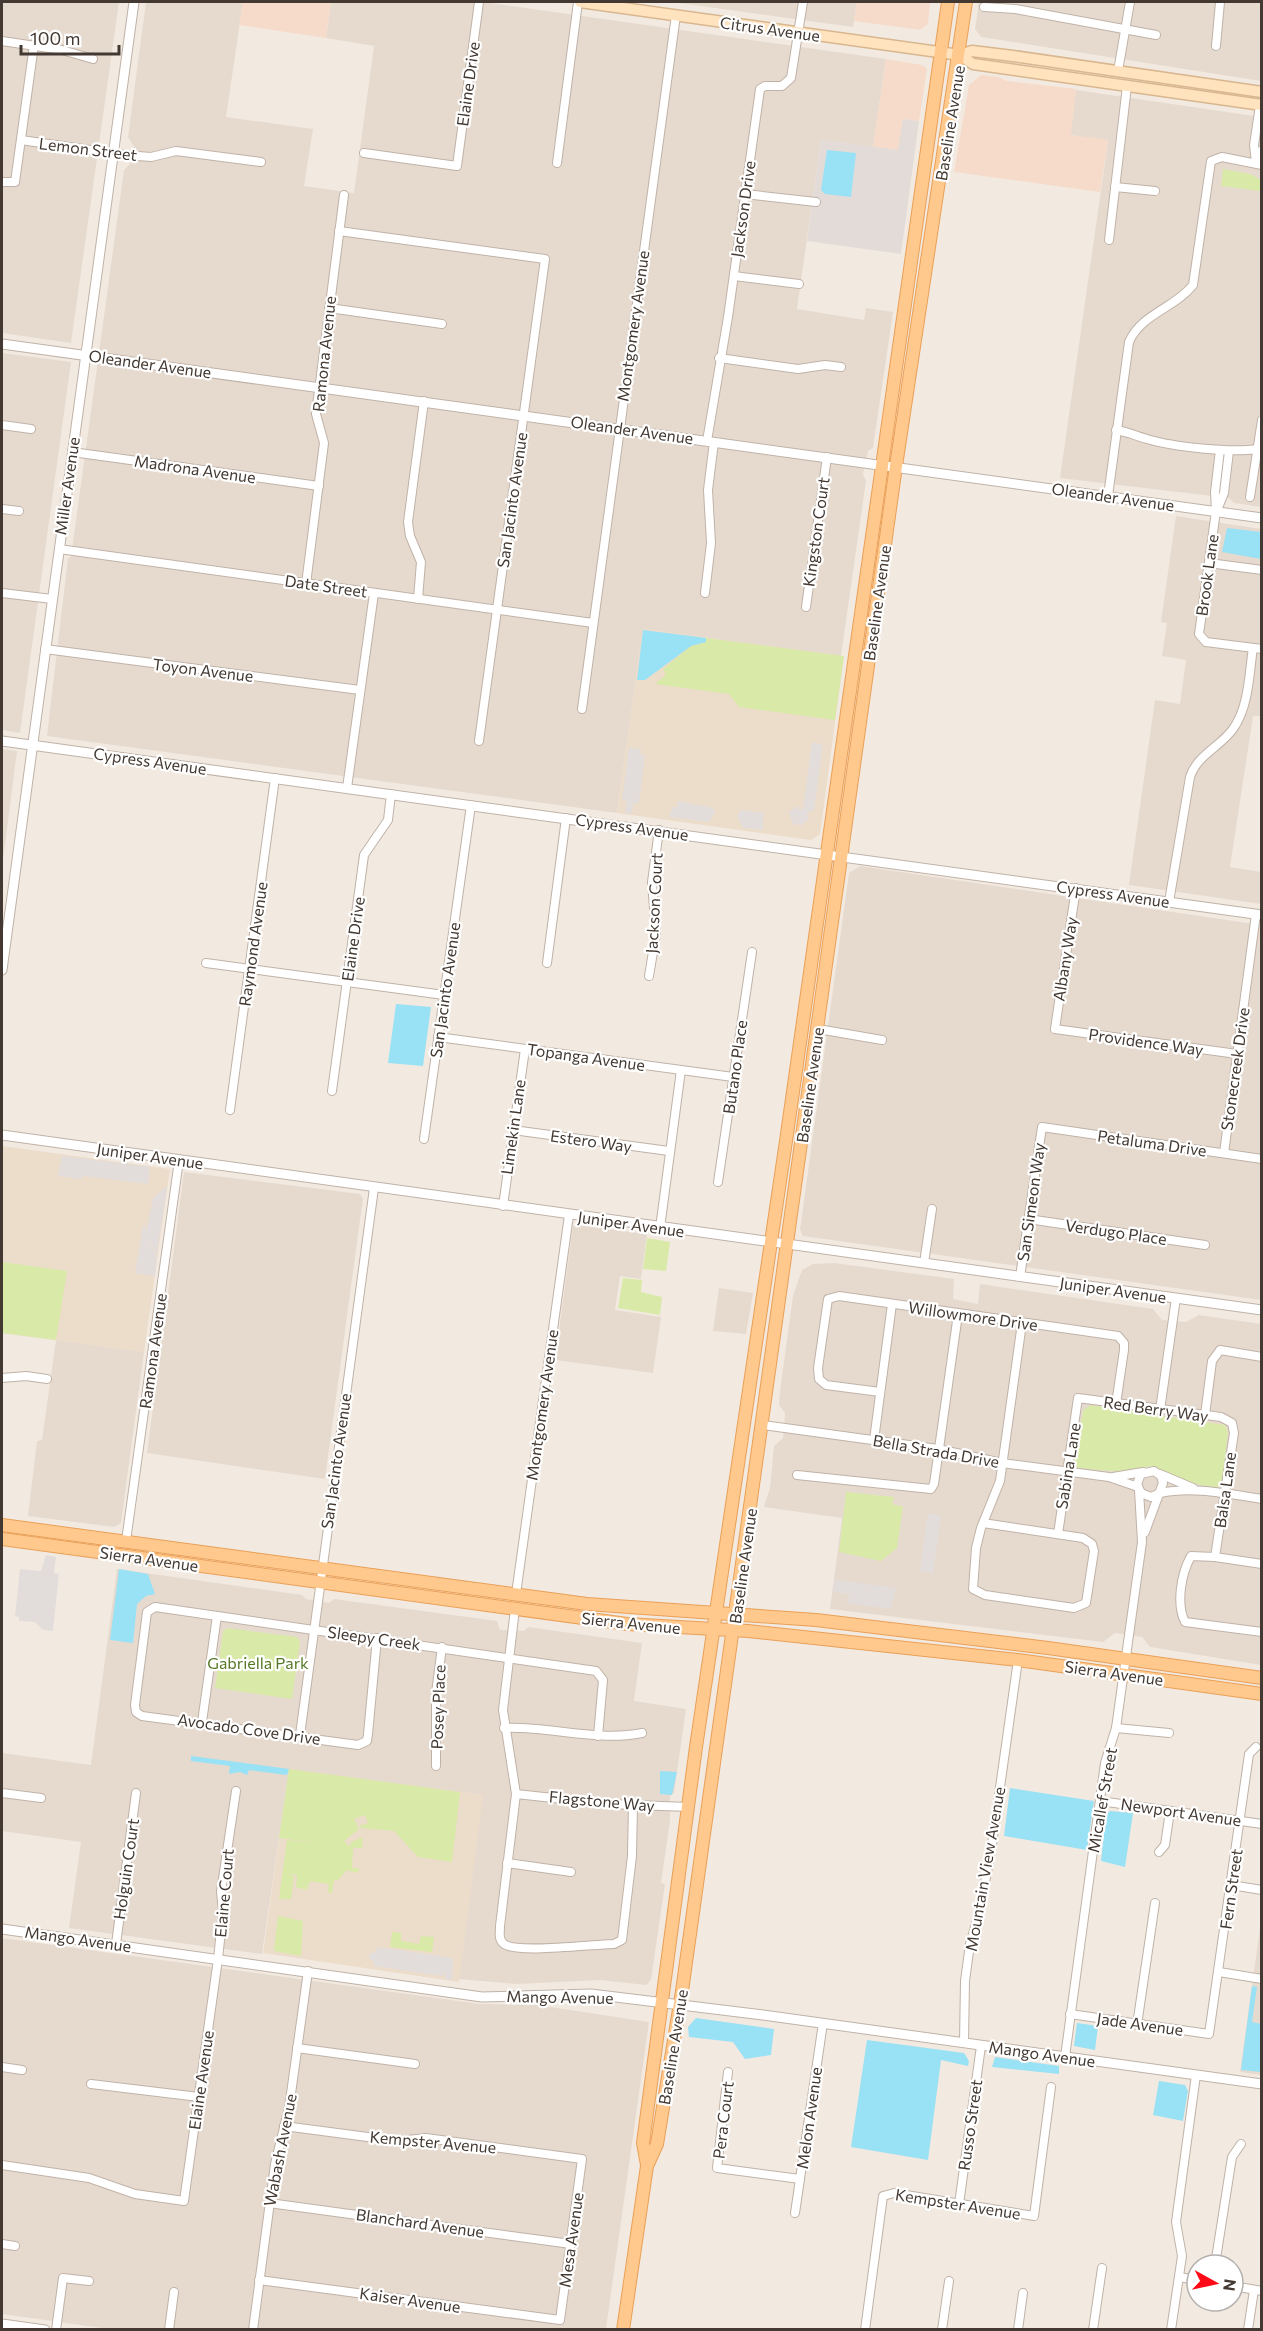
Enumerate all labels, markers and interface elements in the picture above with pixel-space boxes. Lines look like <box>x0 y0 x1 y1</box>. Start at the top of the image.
street label: Citrus Avenue <box>719 12 821 45</box>
scale bar <box>21 18 118 56</box>
text: 100 m <box>30 27 80 49</box>
street label: Elaine Drive <box>452 40 483 128</box>
street label: Baseline Avenue <box>931 64 968 182</box>
street label: Lemon Street <box>38 133 139 164</box>
street label: Jackson Drive <box>726 159 759 258</box>
street label: Montgomery Avenue <box>613 249 652 403</box>
street label: Ramona Avenue <box>308 295 339 413</box>
street label: Oleander Avenue <box>88 345 213 382</box>
street label: Oleander Avenue <box>570 411 695 448</box>
street label: San Jacinto Avenue <box>493 431 530 569</box>
street label: Miller Avenue <box>50 436 83 536</box>
street label: Madrona Avenue <box>133 451 257 486</box>
street label: Kingston Court <box>798 475 833 588</box>
street label: Oleander Avenue <box>1051 478 1176 515</box>
street label: Brook Lane <box>1191 533 1222 617</box>
street label: Baseline Avenue <box>859 544 894 662</box>
street label: Date Street <box>283 570 369 601</box>
street label: Toyon Avenue <box>152 654 255 685</box>
street label: Cypress Avenue <box>92 743 208 778</box>
street label: Cypress Avenue <box>574 809 690 844</box>
street label: Jackson Court <box>641 852 666 954</box>
street label: Cypress Avenue <box>1055 876 1171 911</box>
street label: Raymond Avenue <box>234 880 271 1007</box>
street label: Elaine Drive <box>337 895 368 983</box>
street label: Albany Way <box>1048 915 1081 1002</box>
street label: San Jacinto Avenue <box>426 921 463 1059</box>
street label: Stonecreek Drive <box>1216 1006 1253 1132</box>
street label: Butano Place <box>718 1019 751 1115</box>
street label: Providence Way <box>1087 1024 1205 1059</box>
street label: Baseline Avenue <box>792 1026 827 1144</box>
street label: Topanga Avenue <box>526 1039 646 1074</box>
street label: Limekin Lane <box>496 1078 529 1176</box>
street label: Estero Way <box>549 1125 633 1156</box>
street label: Petaluma Drive <box>1096 1125 1208 1160</box>
street label: Juniper Avenue <box>95 1139 205 1172</box>
street label: San Simeon Way <box>1013 1141 1048 1262</box>
street label: Juniper Avenue <box>576 1207 686 1240</box>
street label: Verdugo Place <box>1064 1215 1168 1248</box>
street label: Juniper Avenue <box>1058 1273 1168 1306</box>
street label: Ramona Avenue <box>135 1292 170 1410</box>
street label: Willowmore Drive <box>907 1297 1039 1334</box>
street label: Montgomery Avenue <box>522 1328 561 1482</box>
street label: San Jacinto Avenue <box>317 1392 354 1530</box>
street label: Red Berry Way <box>1102 1392 1210 1425</box>
street label: Sabina Lane <box>1051 1421 1084 1510</box>
street label: Bella Strada Drive <box>871 1430 1001 1471</box>
street label: Balsa Lane <box>1210 1451 1239 1529</box>
street label: Baseline Avenue <box>725 1507 760 1625</box>
street label: Sierra Avenue <box>99 1542 200 1575</box>
street label: Sierra Avenue <box>581 1608 681 1637</box>
street label: Sleepy Creek <box>326 1622 422 1653</box>
park label: Gabriella Park <box>207 1653 309 1672</box>
street label: Sierra Avenue <box>1064 1656 1165 1689</box>
street label: Posey Place <box>427 1664 448 1750</box>
street label: Avocado Cove Drive <box>176 1709 322 1748</box>
street label: Micallef Street <box>1083 1745 1120 1854</box>
street label: Mountain View Avenue <box>961 1785 1008 1953</box>
street label: Flagstone Way <box>548 1786 656 1815</box>
street label: Newport Avenue <box>1120 1794 1243 1829</box>
street label: Holguin Court <box>109 1817 142 1921</box>
street label: Elaine Court <box>210 1847 237 1938</box>
street label: Fern Street <box>1215 1847 1246 1930</box>
street label: Mango Avenue <box>24 1922 132 1955</box>
street label: Mango Avenue <box>506 1986 614 2007</box>
street label: Baseline Avenue <box>654 1988 691 2106</box>
street label: Jade Avenue <box>1096 2008 1185 2039</box>
street label: Elaine Avenue <box>184 2029 217 2131</box>
street label: Mango Avenue <box>988 2037 1096 2070</box>
street label: Melon Avenue <box>792 2066 825 2170</box>
street label: Russo Street <box>954 2078 985 2172</box>
street label: Pera Court <box>708 2080 737 2160</box>
street label: Wabash Avenue <box>259 2092 300 2208</box>
street label: Kempster Avenue <box>369 2127 497 2156</box>
street label: Kempster Avenue <box>894 2184 1022 2223</box>
street label: Mesa Avenue <box>554 2191 587 2289</box>
street label: Blanchard Avenue <box>355 2204 485 2241</box>
north arrow <box>1185 2253 1245 2313</box>
text: N <box>1220 2278 1241 2292</box>
street label: Kaiser Avenue <box>358 2283 462 2316</box>

